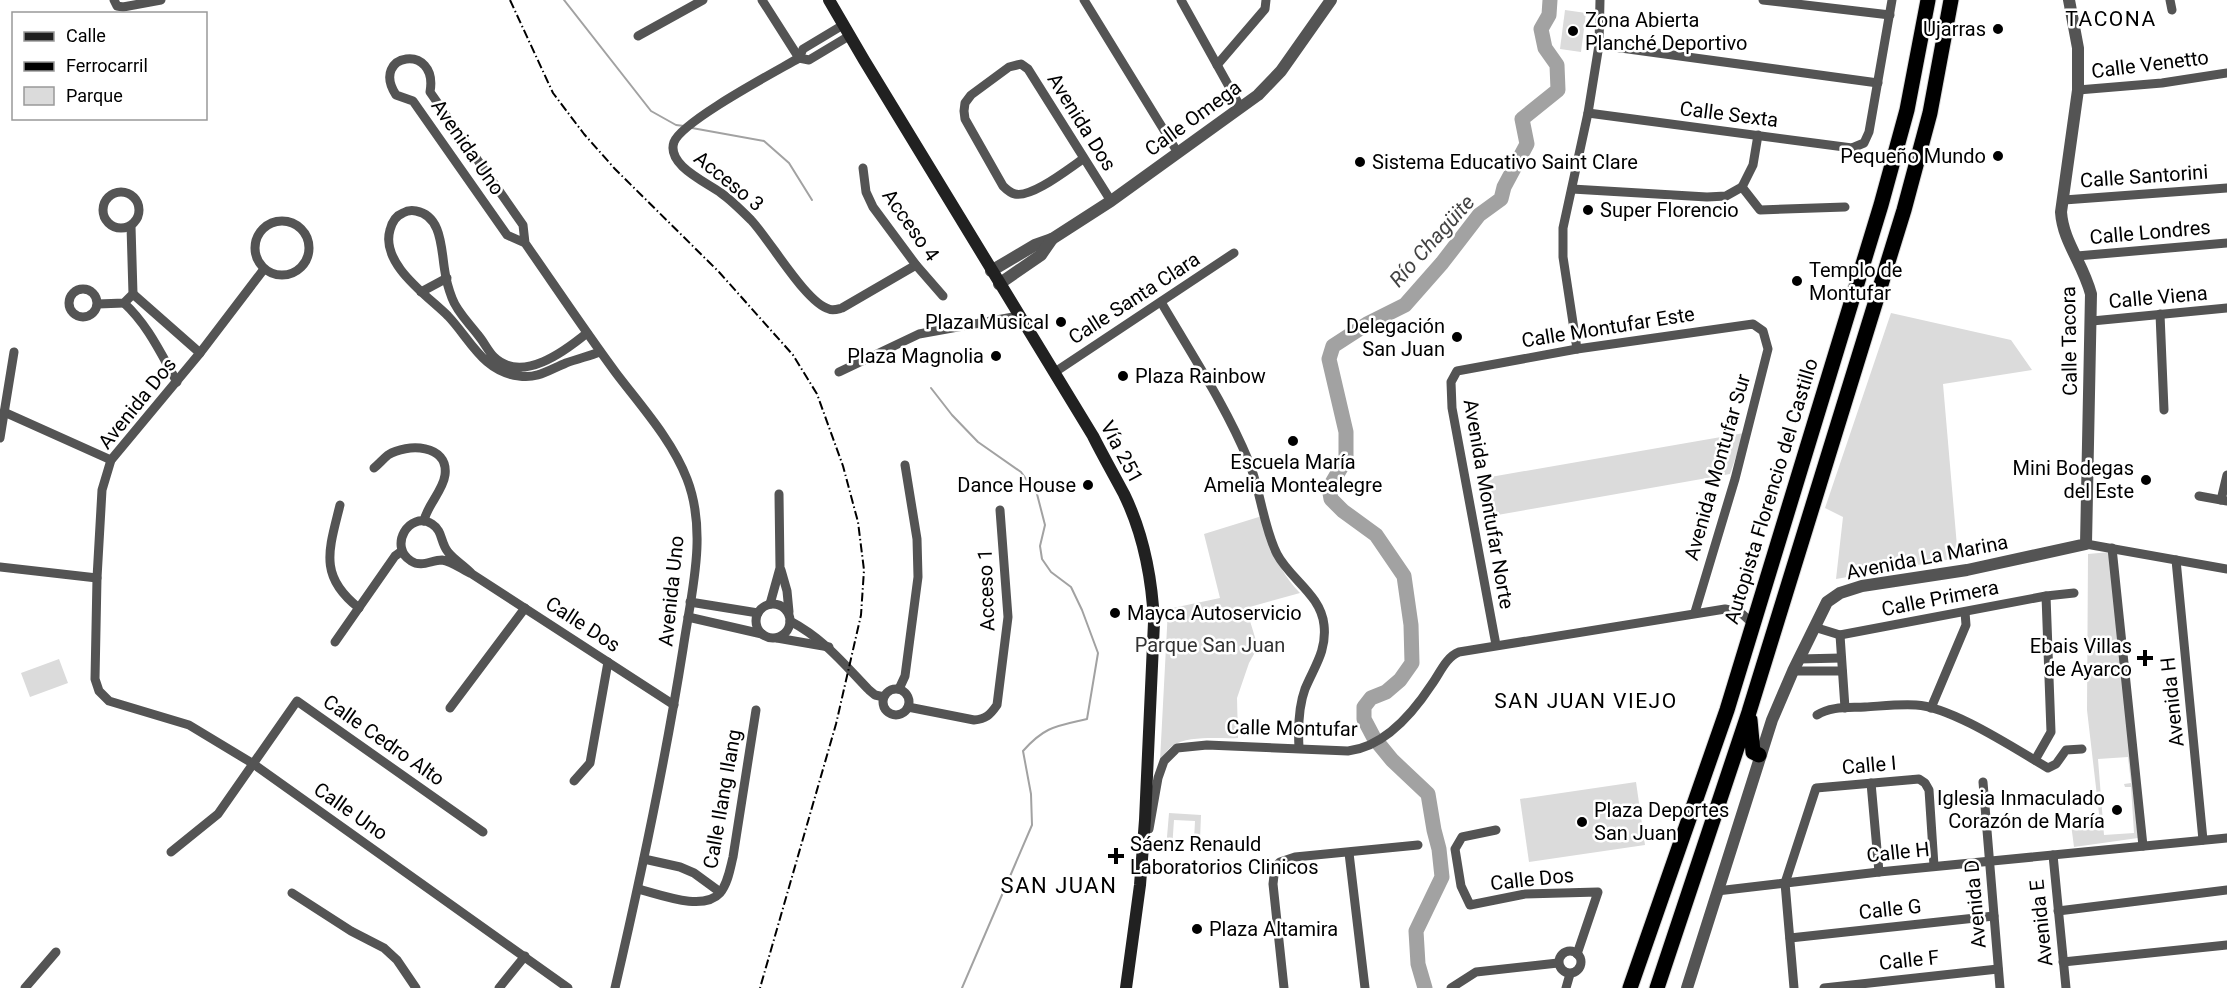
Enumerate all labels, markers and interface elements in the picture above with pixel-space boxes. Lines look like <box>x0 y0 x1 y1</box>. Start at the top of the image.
district label: TACONA <box>2065 7 2157 31</box>
place label: Zona Abierta Planché Deportivo <box>1585 8 1747 55</box>
legend <box>12 12 207 120</box>
place label: Ujarras <box>1923 17 1986 41</box>
marker: Ujarras <box>1991 22 2005 36</box>
marker: Zona Abierta Planché Deportivo <box>1566 24 1580 38</box>
text: Calle <box>66 25 106 46</box>
street label: Calle Venetto <box>2090 45 2210 83</box>
text: Ferrocarril <box>66 55 148 76</box>
street label: Avenida Dos <box>1043 69 1121 175</box>
street label: Calle Omega <box>1140 75 1246 161</box>
text: Parque <box>66 85 123 106</box>
street label: Avenida Uno <box>426 95 510 199</box>
street label: Calle Sexta <box>1678 96 1780 132</box>
place label: Pequeño Mundo <box>1840 144 1986 168</box>
street label: Acceso 3 <box>689 146 769 216</box>
marker: Pequeño Mundo <box>1991 149 2005 163</box>
place label: Sistema Educativo Saint Clare <box>1372 150 1638 174</box>
marker: Sistema Educativo Saint Clare <box>1353 155 1367 169</box>
street label: Calle Santorini <box>2079 160 2209 192</box>
street label: Acceso 4 <box>878 184 944 266</box>
water label: Río Chagüite <box>1385 190 1480 292</box>
place label: Super Florencio <box>1600 198 1739 222</box>
marker: Super Florencio <box>1581 203 1595 217</box>
street label: Calle Londres <box>2089 215 2211 249</box>
street label: Calle Santa Clara <box>1064 247 1204 349</box>
place label: Templo de Montufar <box>1809 258 1902 305</box>
marker: Templo de Montufar <box>1790 274 1804 288</box>
street label: Calle Viena <box>2107 281 2209 313</box>
street label: Calle Tacora <box>2056 286 2082 396</box>
street label: Calle Montufar Este <box>1520 301 1696 353</box>
place label: Plaza Musical <box>925 310 1049 334</box>
place label: Delegación San Juan <box>1346 314 1445 361</box>
marker: Plaza Musical <box>1054 315 1068 329</box>
marker: Delegación San Juan <box>1450 330 1464 344</box>
place label: Plaza Magnolia <box>847 344 984 368</box>
marker: Plaza Magnolia <box>989 349 1003 363</box>
street label: Avenida Dos <box>93 352 181 454</box>
street label: Autopista Florencio del Castillo <box>1719 355 1823 627</box>
place label: Plaza Rainbow <box>1135 364 1266 388</box>
marker: Plaza Rainbow <box>1116 369 1130 383</box>
street label: Avenida Montufar Sur <box>1679 371 1755 563</box>
street label: Avenida Montufar Norte <box>1459 397 1519 611</box>
street label: Vía 251 <box>1096 417 1148 487</box>
marker: Escuela María Amelia Montealegre <box>1286 434 1300 448</box>
place label: Escuela María Amelia Montealegre <box>1204 450 1382 497</box>
place label: Mini Bodegas del Este <box>2013 456 2134 503</box>
place label: Dance House <box>957 473 1076 497</box>
marker: Mini Bodegas del Este <box>2139 473 2153 487</box>
marker: Dance House <box>1081 478 1095 492</box>
street label: Avenida La Marina <box>1844 530 2010 584</box>
street label: Avenida Uno <box>653 534 689 648</box>
street label: Acceso 1 <box>973 548 999 632</box>
street label: Calle Primera <box>1879 575 2001 621</box>
street label: Calle Dos <box>541 591 625 657</box>
place label: Mayca Autoservicio <box>1127 601 1302 625</box>
marker: Mayca Autoservicio <box>1108 606 1122 620</box>
park label: Parque San Juan <box>1135 633 1285 657</box>
place label: Ebais Villas de Ayarco <box>2030 634 2132 681</box>
marker: Ebais Villas de Ayarco <box>2136 649 2154 667</box>
street label: Avenida H <box>2155 656 2189 748</box>
street label: Calle Cedro Alto <box>319 689 449 791</box>
district label: SAN JUAN VIEJO <box>1494 689 1678 713</box>
street label: Calle Montufar <box>1226 715 1358 741</box>
street label: Calle Ilang Ilang <box>698 727 746 871</box>
street label: Calle I <box>1841 751 1897 779</box>
street label: Calle Uno <box>309 777 393 845</box>
place label: Iglesia Inmaculado Corazón de María <box>1937 786 2105 833</box>
place label: Plaza Deportes San Juan <box>1594 798 1729 845</box>
marker: Iglesia Inmaculado Corazón de María <box>2110 803 2124 817</box>
marker: Plaza Deportes San Juan <box>1575 815 1589 829</box>
place label: Sáenz Renauld Laboratorios Clinicos <box>1130 832 1319 879</box>
street label: Calle H <box>1865 837 1931 867</box>
marker: Sáenz Renauld Laboratorios Clinicos <box>1107 847 1125 865</box>
street label: Avenida D <box>1959 859 1991 949</box>
street label: Calle Dos <box>1489 863 1575 895</box>
district label: SAN JUAN <box>1001 873 1117 898</box>
street label: Avenida E <box>2025 878 2057 968</box>
street label: Calle G <box>1858 894 1922 924</box>
place label: Plaza Altamira <box>1209 917 1338 941</box>
marker: Plaza Altamira <box>1190 922 1204 936</box>
street label: Calle F <box>1878 945 1940 975</box>

